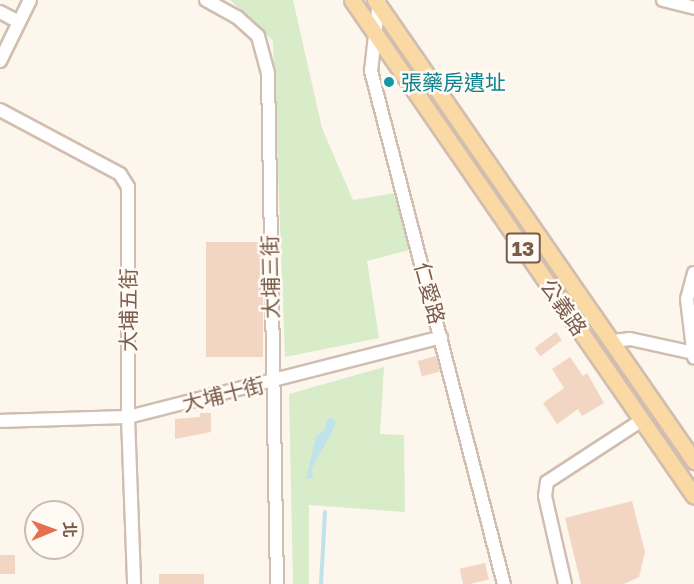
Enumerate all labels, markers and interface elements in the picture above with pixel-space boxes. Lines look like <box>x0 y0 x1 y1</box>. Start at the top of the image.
place label: 張藥房遺址 <box>401 69 506 95</box>
marker: 張藥房遺址 <box>382 75 396 89</box>
road number: 13 <box>505 231 541 265</box>
street label: 大埔三街 <box>257 235 283 319</box>
street label: 仁愛路 <box>410 259 450 327</box>
street label: 大埔五街 <box>115 268 141 352</box>
street label: 公義路 <box>536 274 592 340</box>
street label: 大埔十街 <box>179 372 267 416</box>
north arrow <box>24 500 84 560</box>
text: 北 <box>60 522 80 538</box>

